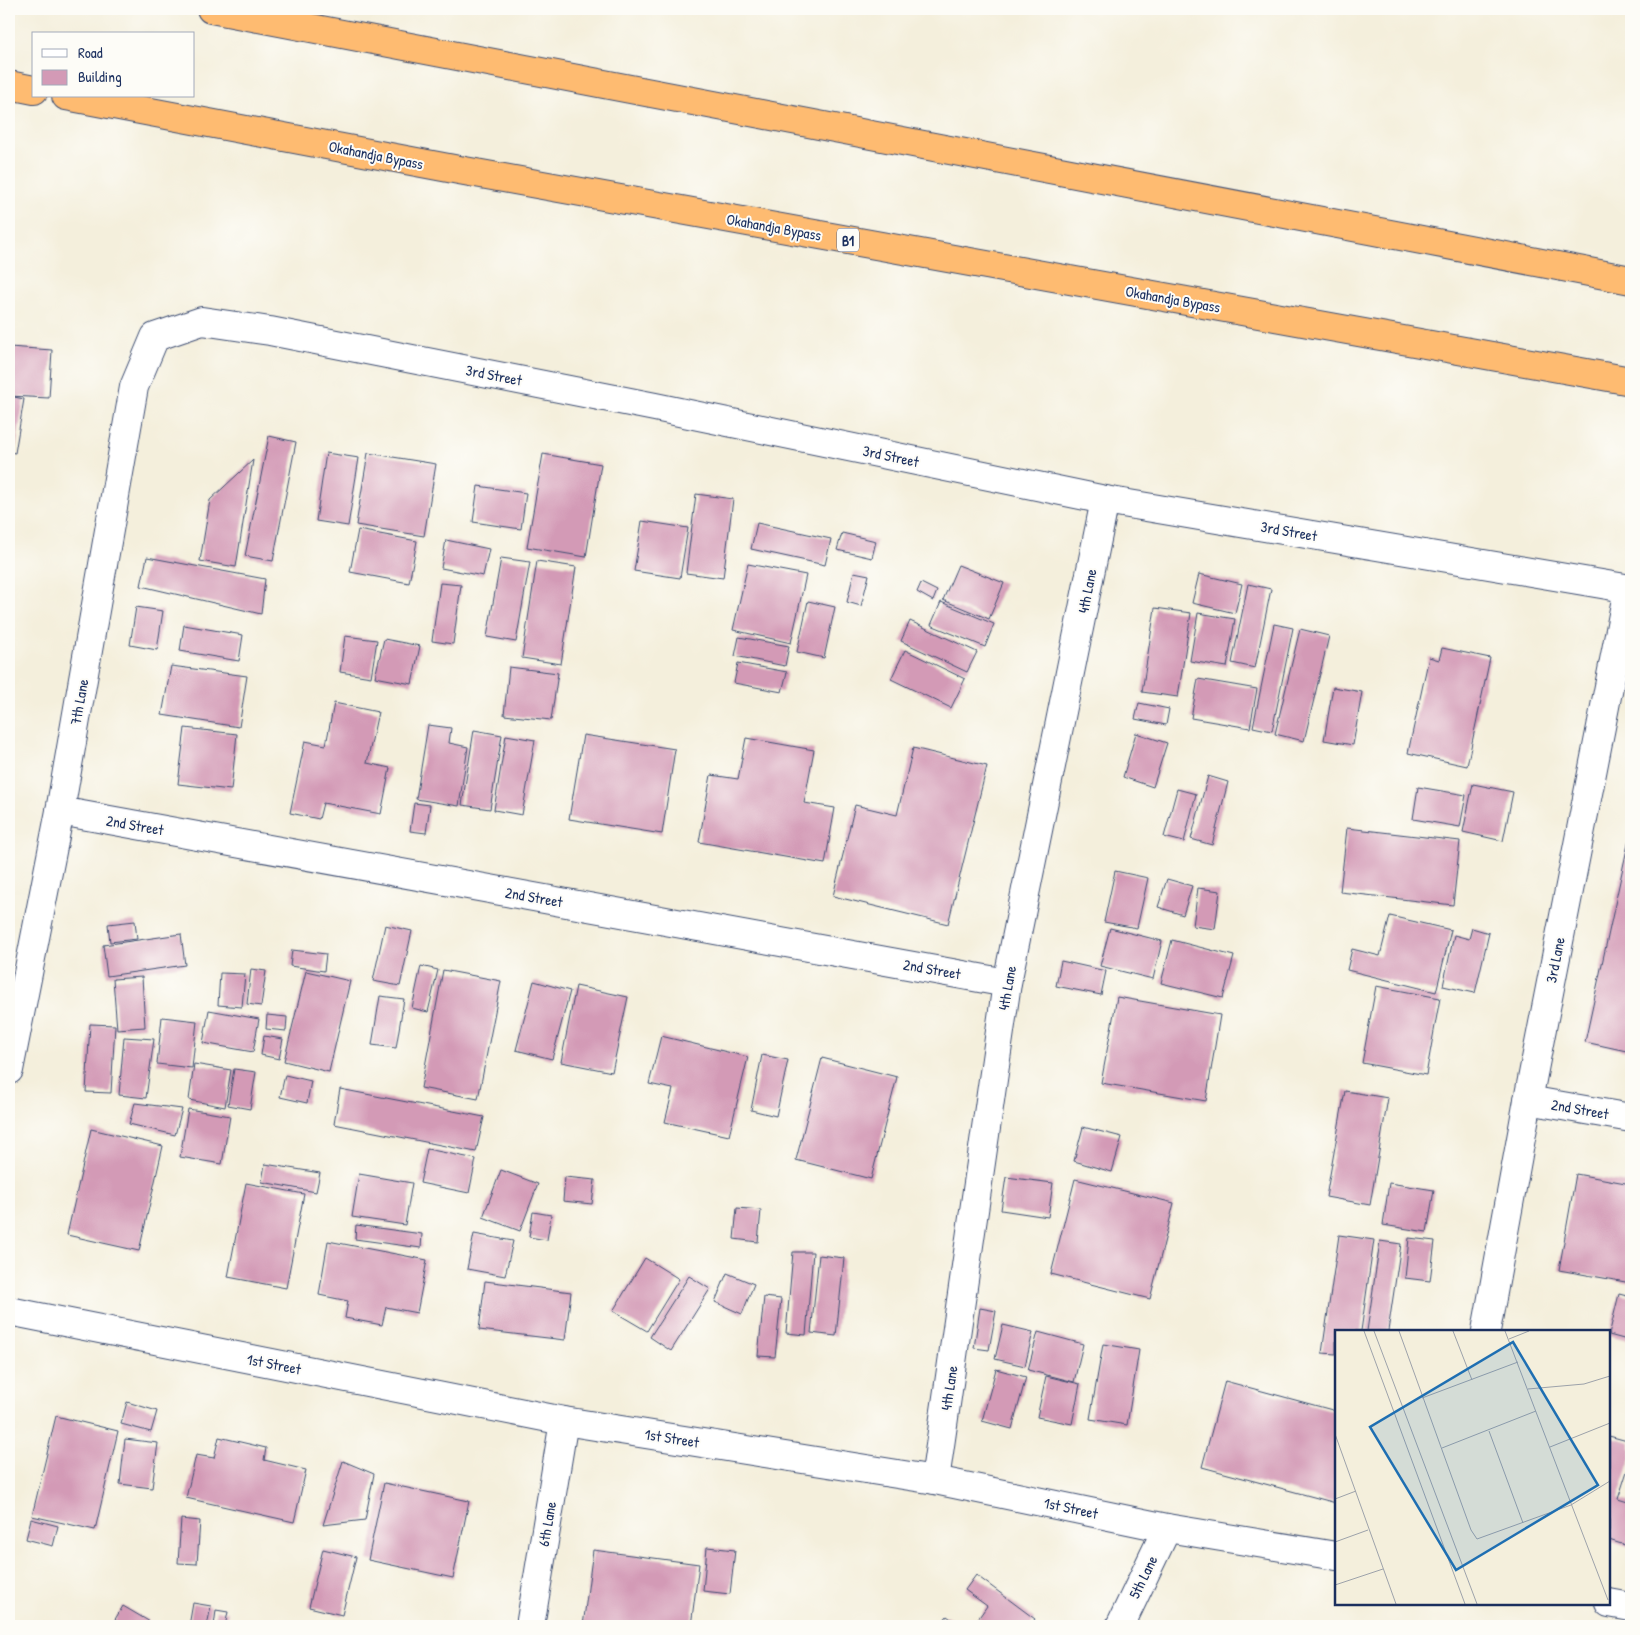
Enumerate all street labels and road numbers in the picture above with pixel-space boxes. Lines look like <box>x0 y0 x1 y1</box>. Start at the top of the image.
street label: Okahandja Bypass <box>327 136 425 174</box>
street label: Okahandja Bypass <box>725 208 823 246</box>
road number: B1 <box>837 228 859 252</box>
street label: Okahandja Bypass <box>1124 280 1222 318</box>
street label: 3rd Street <box>464 359 525 391</box>
street label: 3rd Street <box>861 440 922 472</box>
street label: 3rd Street <box>1259 516 1320 546</box>
street label: 4th Lane <box>1072 567 1102 615</box>
street label: 7th Lane <box>65 677 93 727</box>
street label: 2nd Street <box>105 810 166 841</box>
street label: 2nd Street <box>504 882 565 913</box>
street label: 3rd Lane <box>1540 935 1570 985</box>
street label: 2nd Street <box>902 954 963 985</box>
street label: 4th Lane <box>993 964 1021 1012</box>
street label: 2nd Street <box>1550 1094 1611 1125</box>
street label: 1st Street <box>245 1348 304 1380</box>
street label: 4th Lane <box>935 1364 963 1412</box>
street label: 1st Street <box>643 1423 702 1453</box>
street label: 1st Street <box>1042 1492 1101 1524</box>
street label: 6th Lane <box>533 1500 561 1548</box>
street label: 5th Lane <box>1124 1552 1162 1602</box>

